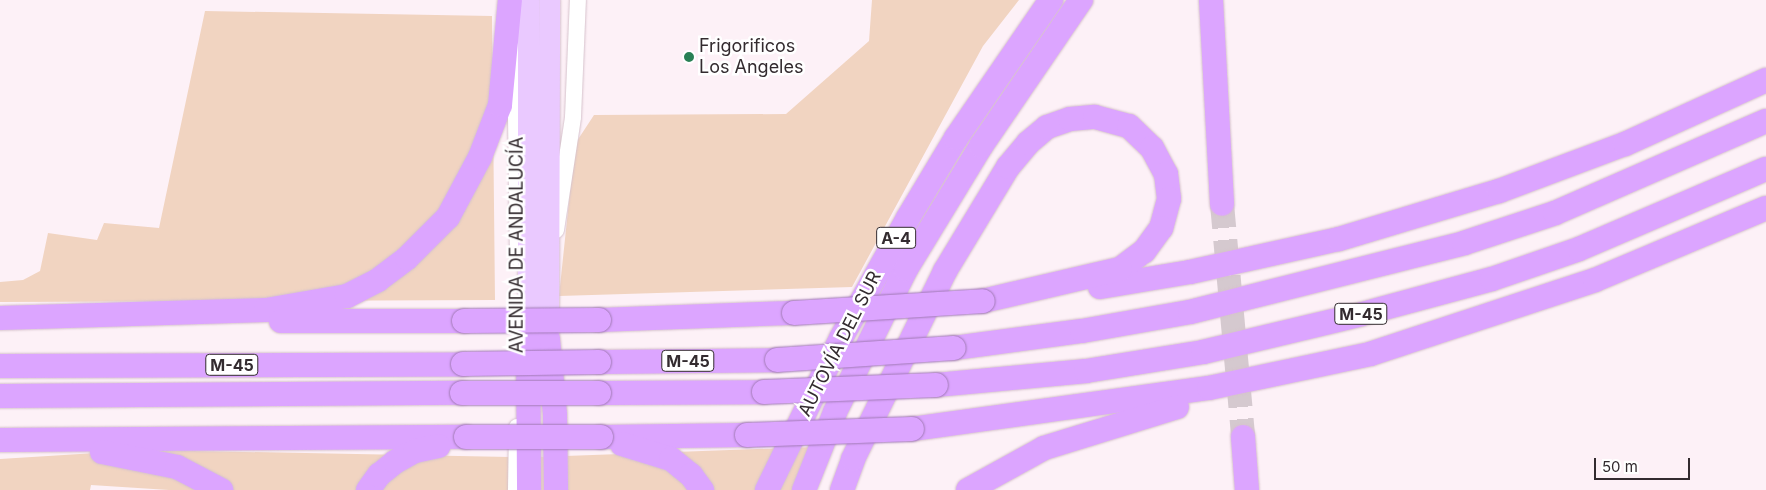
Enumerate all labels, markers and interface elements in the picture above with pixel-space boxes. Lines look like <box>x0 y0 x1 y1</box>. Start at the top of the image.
place label: Frigorificos Los Angeles <box>699 36 803 78</box>
marker: Frigorificos Los Angeles <box>683 51 695 63</box>
street label: AVENIDA DE ANDALUCÍA <box>506 137 528 353</box>
road number: A-4 <box>876 224 916 252</box>
street label: AUTOVÍA DEL SUR <box>794 268 886 420</box>
road number: M-45 <box>1334 300 1388 328</box>
road number: M-45 <box>660 348 716 374</box>
road number: M-45 <box>204 352 260 378</box>
scale bar <box>1596 448 1692 480</box>
text: 50 m <box>1602 457 1638 476</box>

